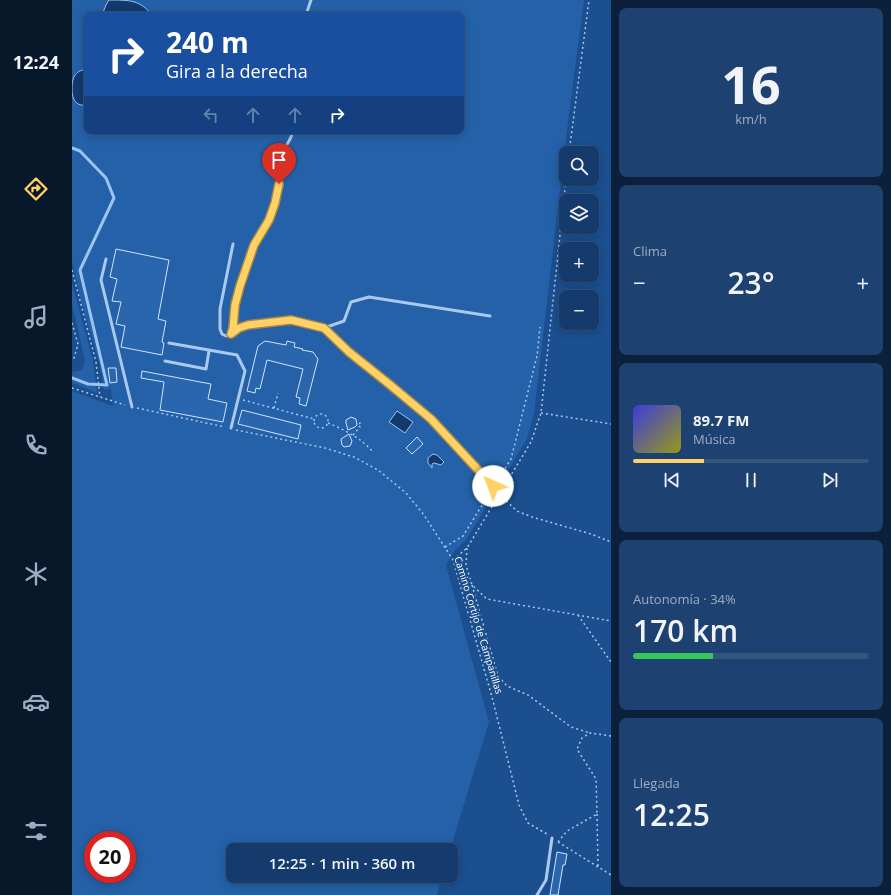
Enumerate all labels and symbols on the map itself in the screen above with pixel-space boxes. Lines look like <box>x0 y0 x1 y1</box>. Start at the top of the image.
pin <box>262 143 296 184</box>
position arrow <box>472 465 514 507</box>
street label: Camino Cortijo de Campanillas <box>451 554 507 696</box>
speed limit sign: 20 <box>84 831 136 883</box>

